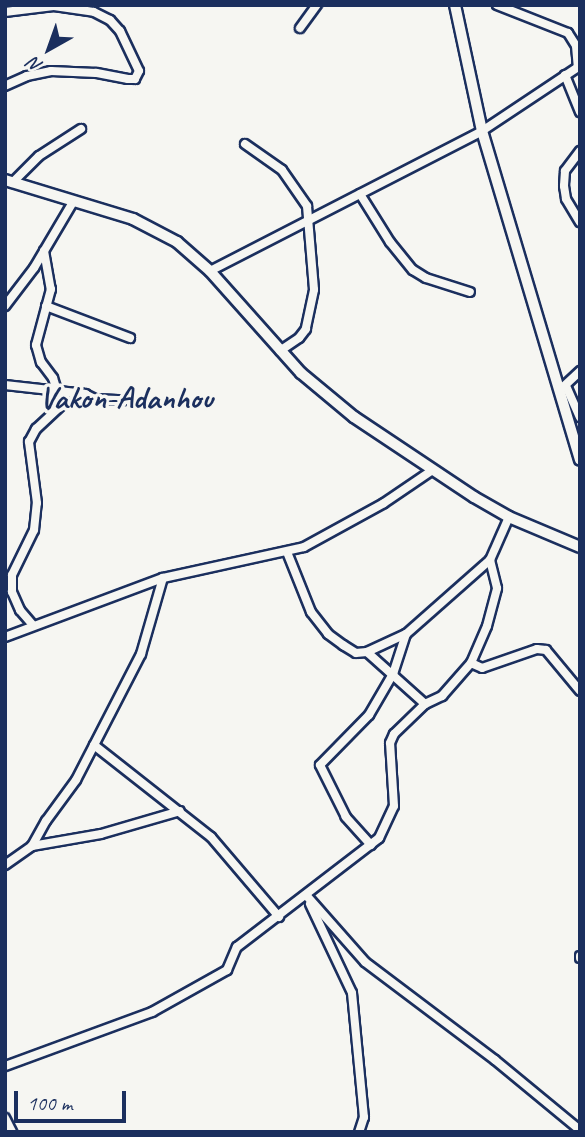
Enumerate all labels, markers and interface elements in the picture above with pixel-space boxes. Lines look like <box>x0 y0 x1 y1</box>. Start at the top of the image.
north arrow <box>14 14 84 84</box>
text: N <box>23 52 48 78</box>
district label: Vakon-Adanhou <box>39 379 213 417</box>
scale bar <box>18 1078 130 1122</box>
text: 100 m <box>27 1090 72 1116</box>

